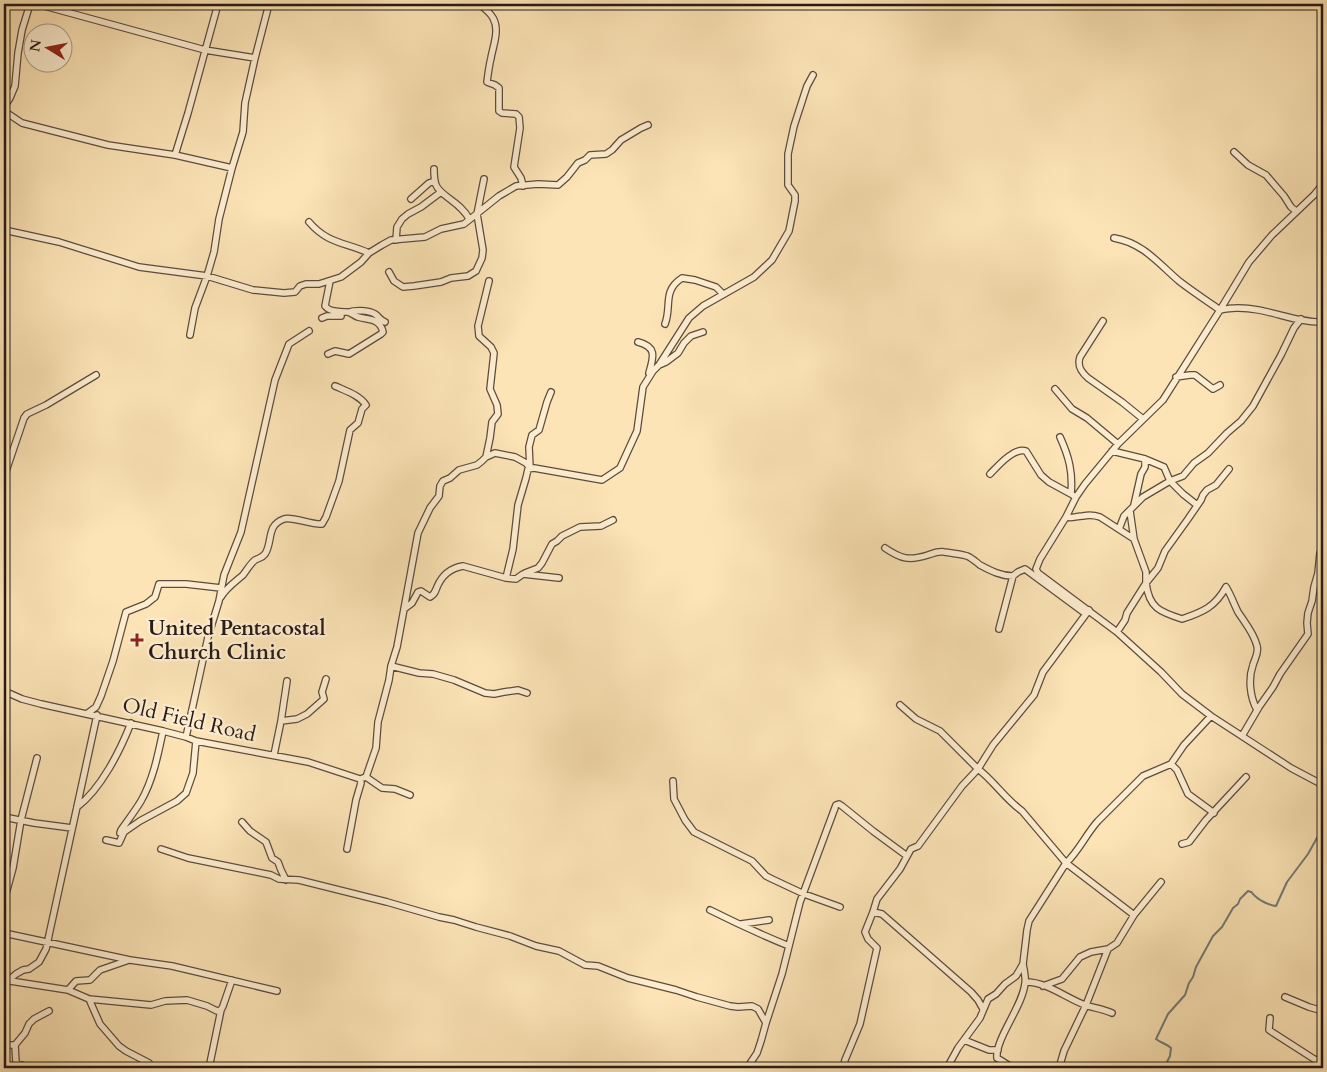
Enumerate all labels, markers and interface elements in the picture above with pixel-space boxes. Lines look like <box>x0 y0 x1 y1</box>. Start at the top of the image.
north arrow <box>22 22 72 72</box>
text: N <box>25 38 46 53</box>
place label: United Pentacostal Church Clinic <box>148 614 326 667</box>
marker: United Pentacostal Church Clinic <box>130 633 144 647</box>
street label: Old Field Road <box>119 691 259 749</box>

